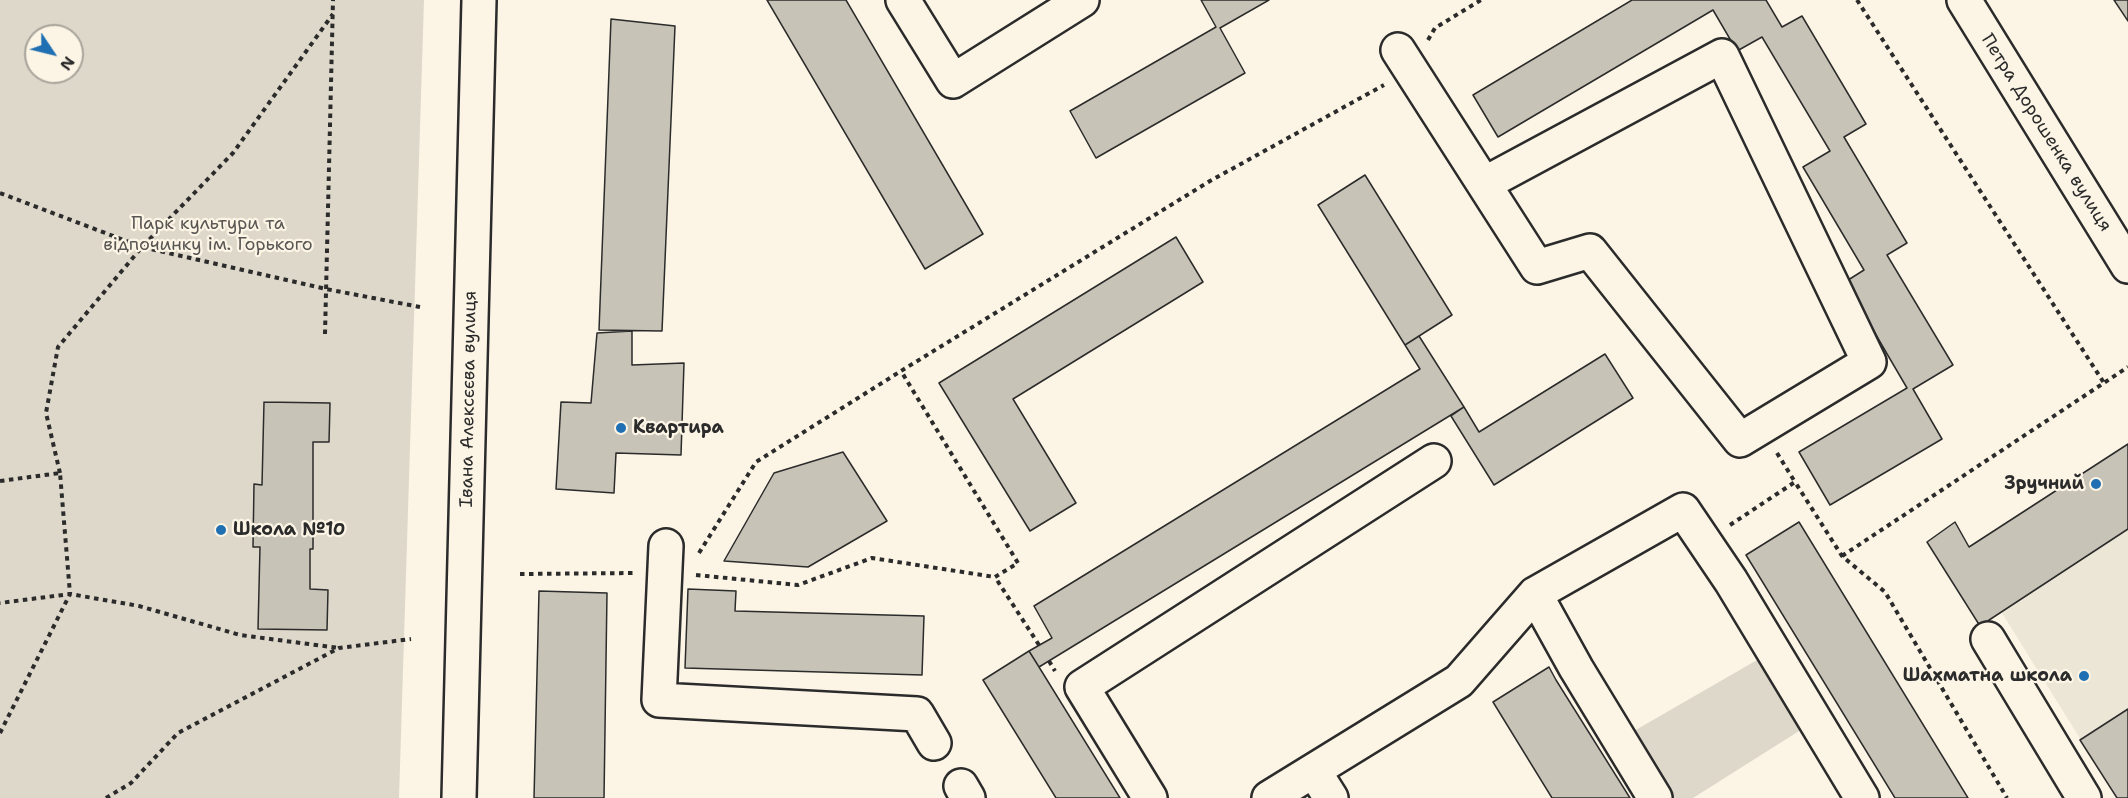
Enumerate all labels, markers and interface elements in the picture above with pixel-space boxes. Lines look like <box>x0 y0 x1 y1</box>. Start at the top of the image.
north arrow <box>24 24 84 84</box>
street label: Петра Дорошенка вулиця <box>1976 30 2116 236</box>
text: N <box>55 52 80 75</box>
park label: Парк культури та відпочинку ім. Горького <box>103 213 313 256</box>
street label: Івана Алексєєва вулиця <box>456 291 482 507</box>
place label: Квартира <box>633 417 724 439</box>
marker: Квартира <box>614 421 628 435</box>
place label: Зручний <box>2005 473 2084 495</box>
marker: Зручний <box>2089 477 2103 491</box>
place label: Школа №10 <box>233 519 345 541</box>
marker: Школа №10 <box>214 523 228 537</box>
place label: Шахматна школа <box>1903 665 2072 687</box>
marker: Шахматна школа <box>2077 669 2091 683</box>

